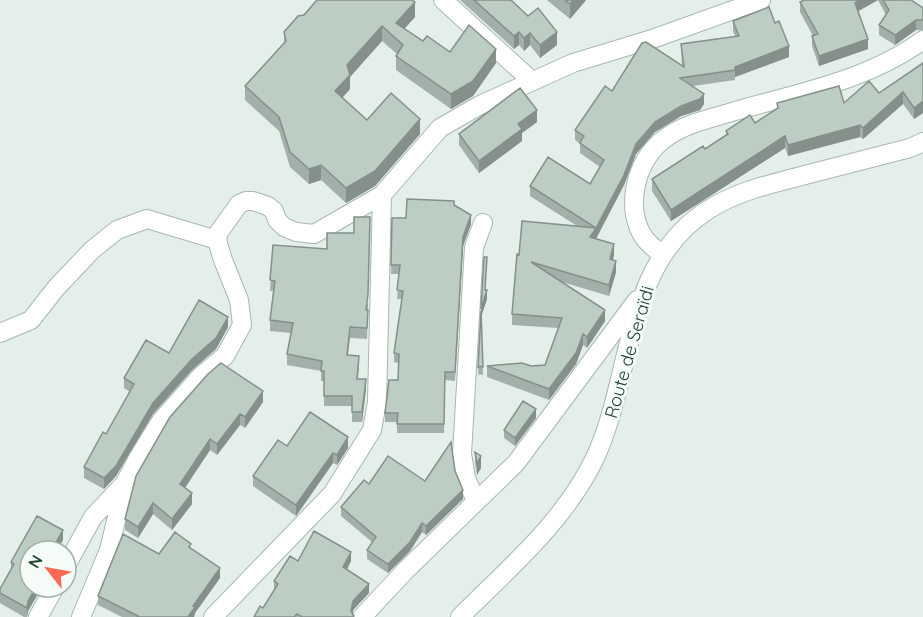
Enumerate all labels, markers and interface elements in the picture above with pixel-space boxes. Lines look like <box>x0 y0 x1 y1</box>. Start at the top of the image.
street label: Route de Seraïdi <box>599 283 659 421</box>
north arrow <box>18 539 78 599</box>
text: N <box>24 551 47 571</box>

